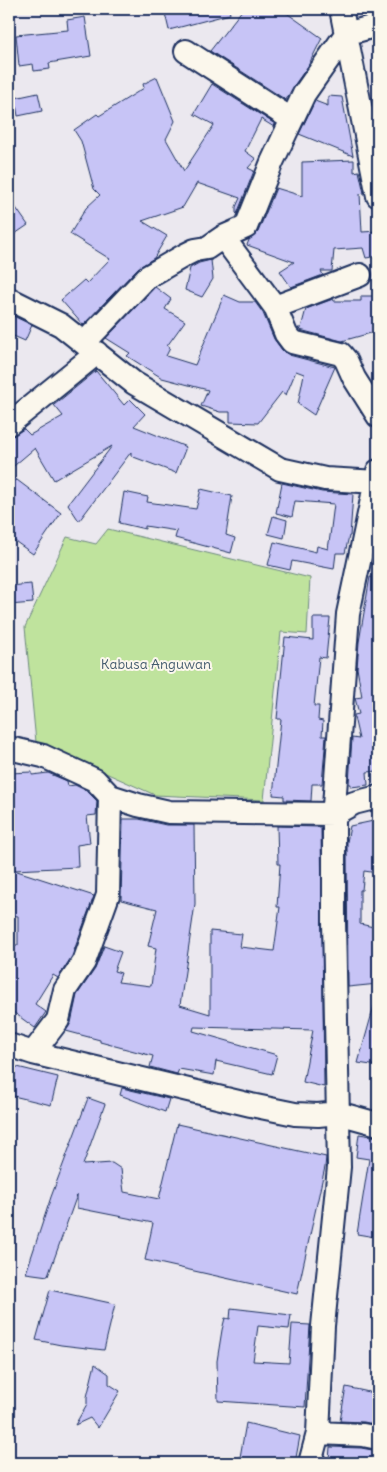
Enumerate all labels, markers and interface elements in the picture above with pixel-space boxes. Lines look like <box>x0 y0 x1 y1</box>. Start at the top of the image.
park label: Kabusa Anguwan <box>101 655 211 673</box>

